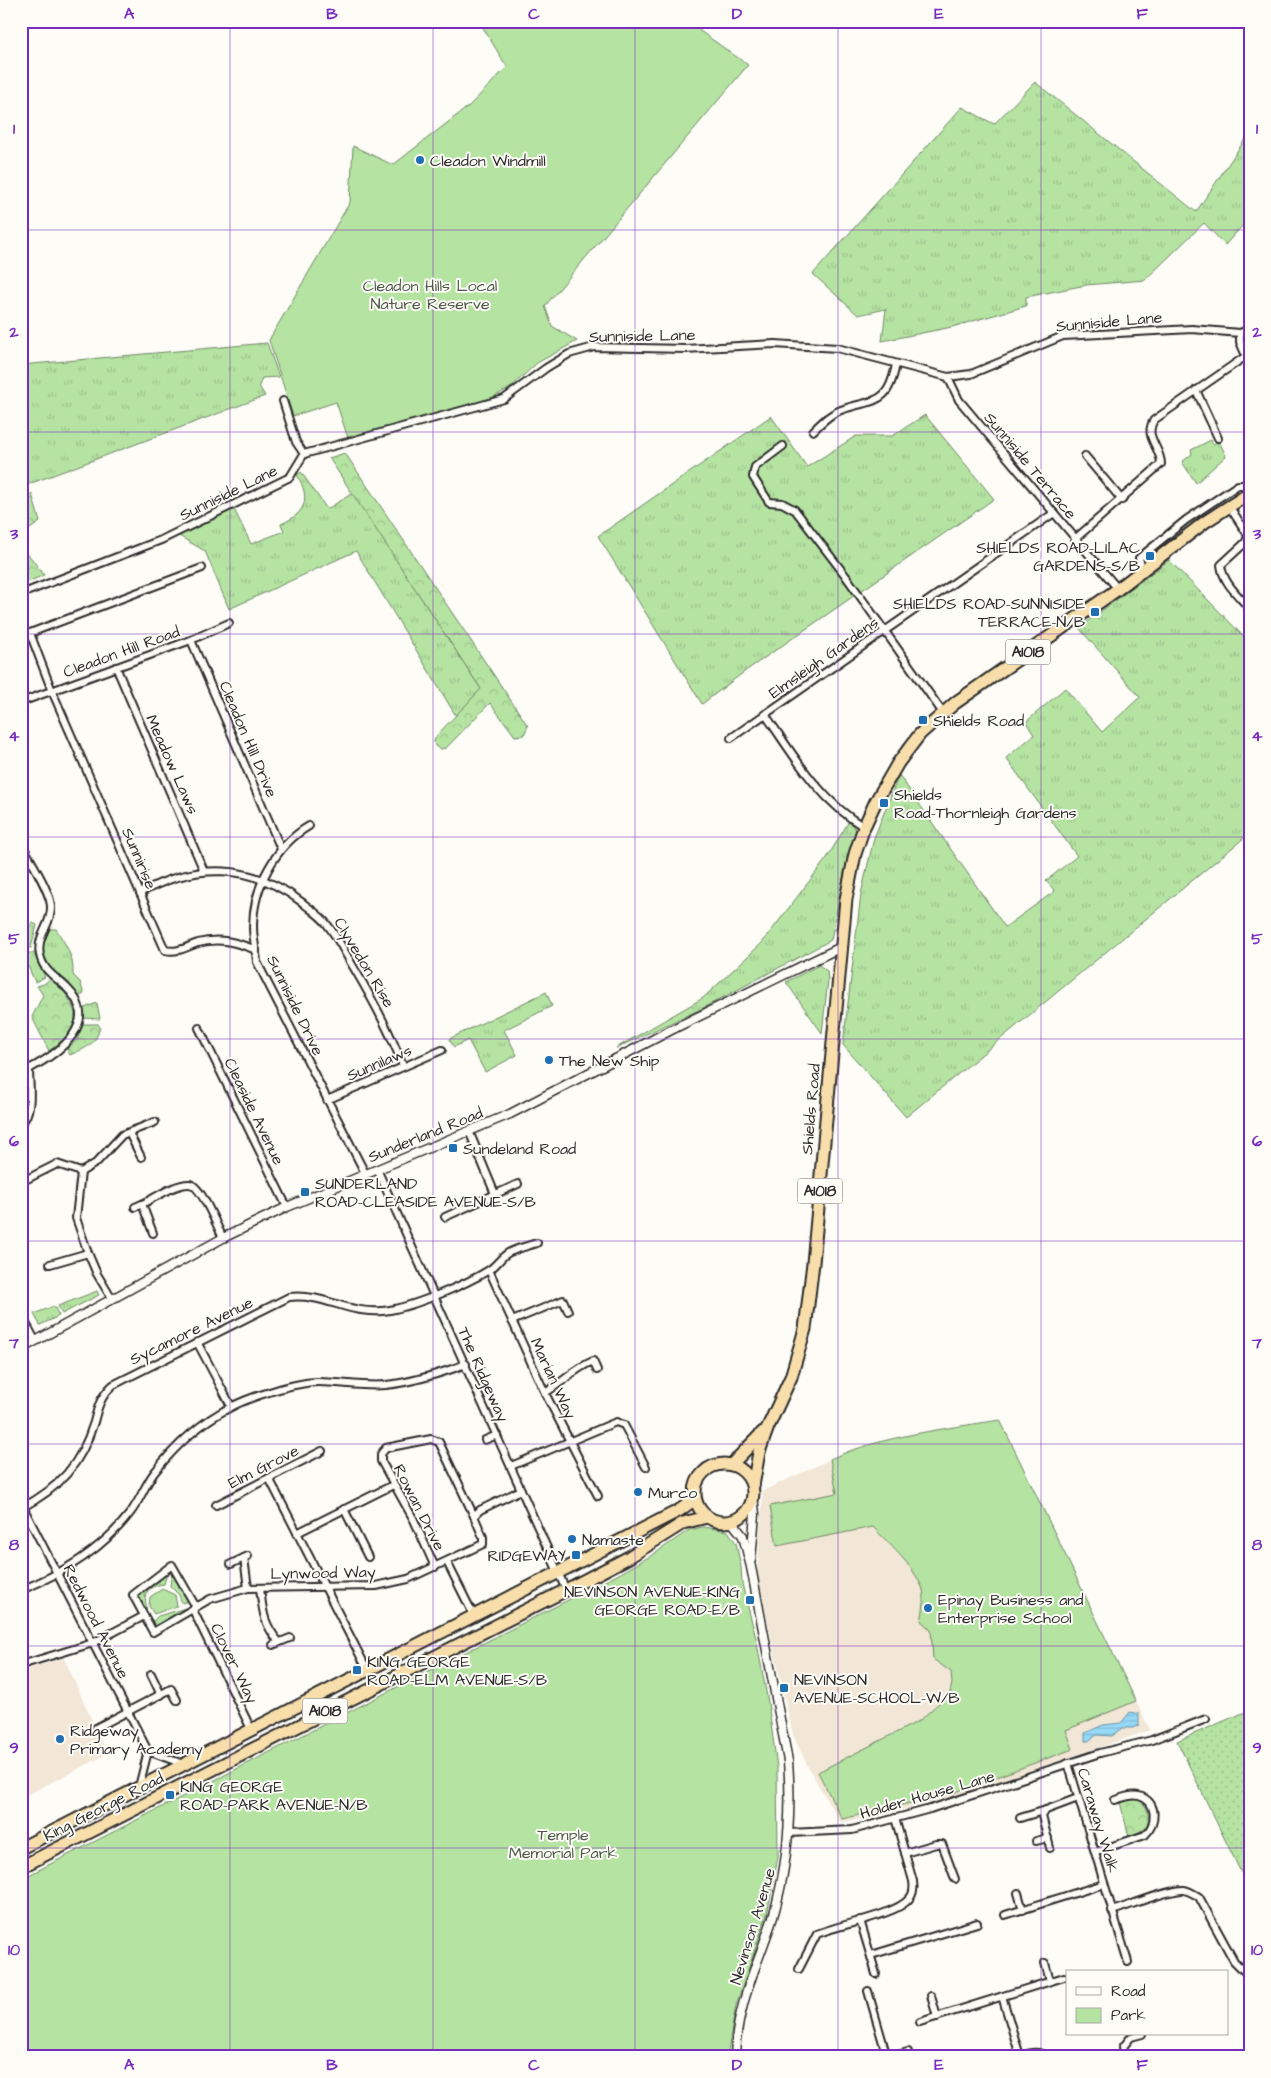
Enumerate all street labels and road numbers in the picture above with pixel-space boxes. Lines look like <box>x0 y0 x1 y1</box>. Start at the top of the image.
street label: Sunniside Lane <box>1055 306 1163 338</box>
street label: Sunniside Lane <box>589 324 696 348</box>
street label: Sunniside Terrace <box>979 407 1082 524</box>
street label: Sunniside Lane <box>176 460 281 526</box>
street label: Elmsleigh Gardens <box>764 612 884 705</box>
street label: Cleadon Hill Road <box>60 621 183 683</box>
road number: A1018 <box>1006 640 1050 664</box>
street label: Cleadon Hill Drive <box>214 678 283 801</box>
street label: Meadow Laws <box>140 711 204 818</box>
street label: Sunnirise <box>116 824 162 893</box>
street label: Clyvedon Rise <box>328 913 400 1013</box>
street label: Sunniside Drive <box>261 952 329 1060</box>
street label: Sunnilaws <box>344 1039 415 1086</box>
street label: Cleaside Avenue <box>219 1054 290 1169</box>
street label: Shields Road <box>796 1063 826 1155</box>
street label: Sunderland Road <box>365 1102 486 1168</box>
road number: A1018 <box>798 1178 842 1204</box>
street label: Sycamore Avenue <box>126 1291 258 1371</box>
street label: The Ridgeway <box>451 1323 514 1426</box>
street label: Marian Way <box>524 1334 582 1423</box>
street label: Elm Grove <box>224 1440 303 1494</box>
street label: Rowan Drive <box>388 1460 451 1555</box>
street label: Redwood Avenue <box>58 1560 135 1683</box>
street label: Lynwood Way <box>270 1561 376 1586</box>
street label: Clover Way <box>204 1620 263 1708</box>
road number: A1018 <box>302 1698 348 1724</box>
street label: Holder House Lane <box>857 1765 997 1825</box>
street label: Caraway Walk <box>1071 1765 1124 1876</box>
street label: King George Road <box>39 1767 168 1848</box>
street label: Nevinson Avenue <box>725 1865 781 1987</box>

